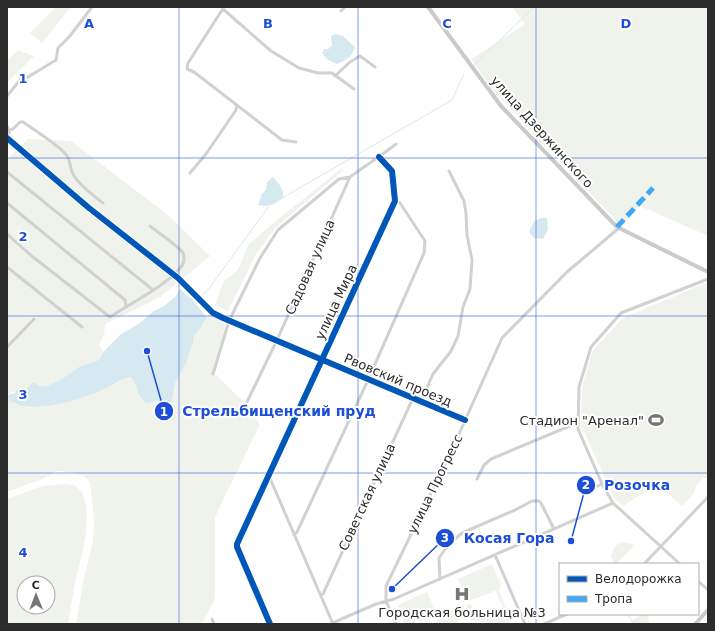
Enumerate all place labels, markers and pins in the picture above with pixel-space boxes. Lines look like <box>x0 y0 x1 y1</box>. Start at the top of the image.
callout: Стрельбищенский пруд <box>154 398 384 424</box>
sports icon: Стадион "Аренал" <box>647 411 665 429</box>
place label: Стадион "Аренал" <box>519 413 644 428</box>
callout: Розочка <box>576 472 678 498</box>
callout: Косая Гора <box>435 525 562 551</box>
hospital icon: Городская больница №3 <box>453 585 471 603</box>
place label: Городская больница №3 <box>378 605 546 620</box>

